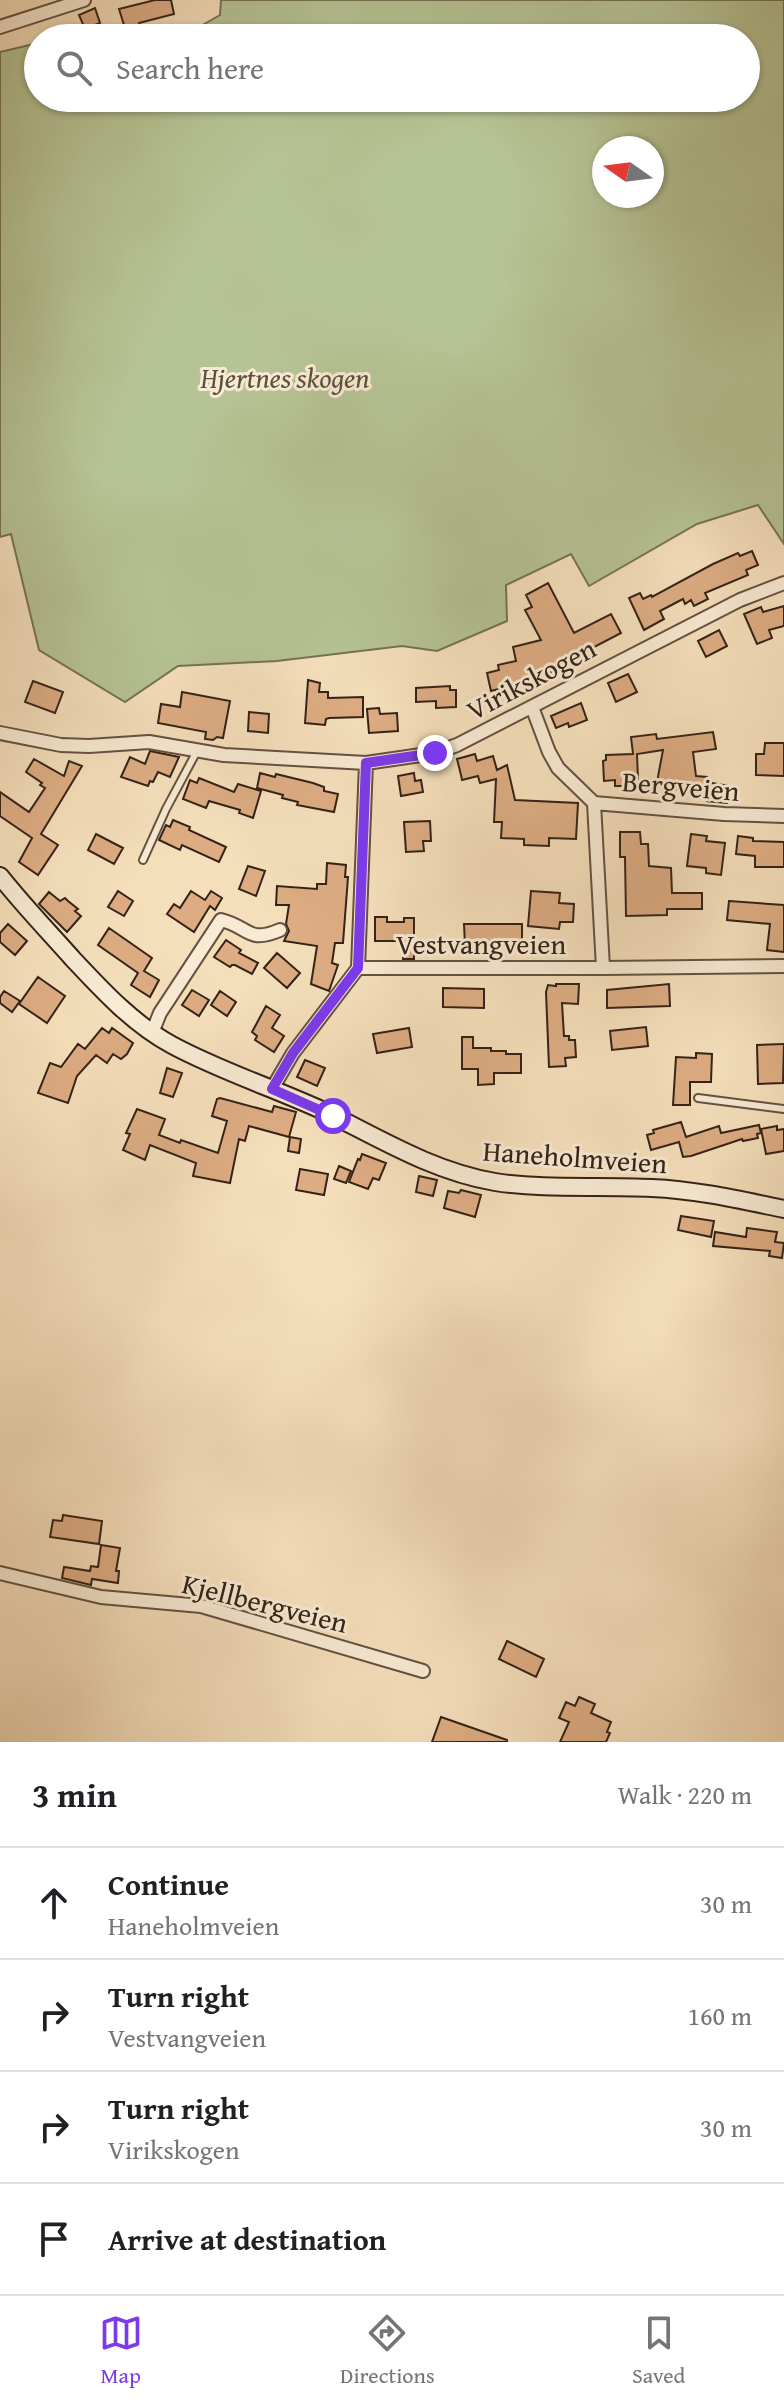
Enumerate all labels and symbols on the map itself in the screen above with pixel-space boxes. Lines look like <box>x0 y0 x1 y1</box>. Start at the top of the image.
north arrow <box>592 136 664 208</box>
park label: Hjertnes skogen <box>199 357 370 398</box>
street label: Virikskogen <box>459 627 603 730</box>
route end <box>417 735 453 771</box>
street label: Bergveien <box>621 760 742 811</box>
street label: Vestvangveien <box>396 923 566 964</box>
route start <box>315 1098 351 1134</box>
street label: Haneholmveien <box>482 1130 669 1183</box>
street label: Kjellbergveien <box>178 1562 352 1643</box>

